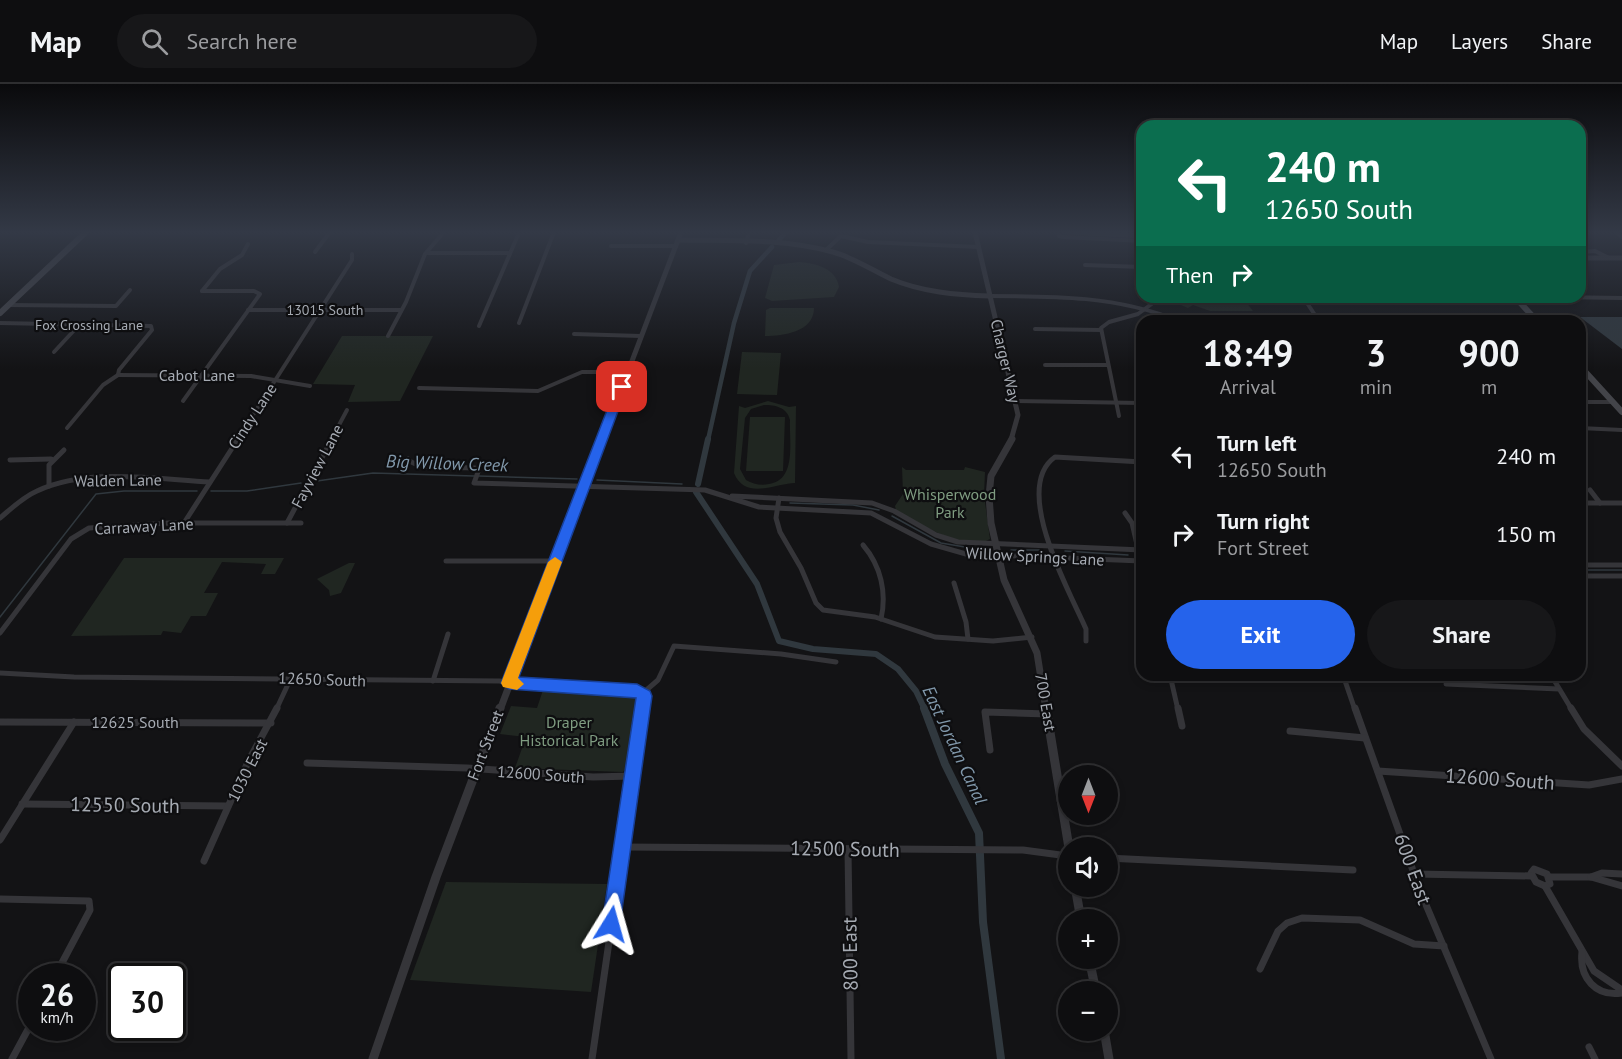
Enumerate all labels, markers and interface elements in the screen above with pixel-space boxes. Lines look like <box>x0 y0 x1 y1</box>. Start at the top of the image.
search box <box>117 14 537 68</box>
text: Map <box>30 23 81 60</box>
icon: search <box>138 25 171 58</box>
text: Search here <box>186 27 297 55</box>
text: Map <box>1380 28 1418 55</box>
text: Layers <box>1451 28 1508 55</box>
text: Share <box>1541 28 1592 55</box>
text: 240 m <box>1265 139 1381 194</box>
icon: left <box>1166 144 1244 222</box>
text: 12650 South <box>1265 192 1413 226</box>
icon: right <box>1225 258 1258 291</box>
text: Then <box>1166 261 1213 289</box>
street label: 13015 South <box>287 301 363 319</box>
street label: Fox Crossing Lane <box>35 316 143 334</box>
street label: Charger Way <box>987 317 1025 405</box>
text: 18:49 <box>1202 329 1294 376</box>
text: 3 <box>1366 329 1386 376</box>
text: 900 <box>1459 329 1520 376</box>
pin <box>596 361 647 412</box>
street label: Cabot Lane <box>159 365 235 385</box>
icon: arrive <box>605 370 638 403</box>
text: Arrival <box>1220 374 1276 400</box>
text: min <box>1360 374 1392 400</box>
text: m <box>1481 374 1497 400</box>
street label: Cindy Lane <box>223 379 281 453</box>
street label: Fayview Lane <box>287 421 347 511</box>
text: Turn left <box>1217 429 1297 457</box>
icon: left <box>1166 440 1199 473</box>
text: 240 m <box>1496 442 1556 470</box>
water label: Big Willow Creek <box>386 449 509 477</box>
text: 12650 South <box>1217 457 1327 483</box>
street label: Walden Lane <box>74 469 162 491</box>
park label: Whisperwood Park <box>904 484 996 522</box>
text: Turn right <box>1217 507 1309 535</box>
street label: Carraway Lane <box>94 513 194 539</box>
icon: right <box>1166 518 1199 551</box>
text: 150 m <box>1496 520 1556 548</box>
text: Fort Street <box>1217 535 1309 561</box>
street label: Willow Springs Lane <box>965 542 1105 570</box>
button: Exit <box>1166 600 1355 669</box>
button: Share <box>1367 600 1556 669</box>
street label: 12650 South <box>278 667 366 691</box>
street label: 700 East <box>1031 671 1061 733</box>
water label: East Jordan Canal <box>917 682 993 808</box>
street label: Fort Street <box>463 707 508 783</box>
street label: 12625 South <box>91 712 179 732</box>
park label: Draper Historical Park <box>520 712 619 750</box>
street label: 1030 East <box>223 735 272 805</box>
street label: 12600 South <box>497 761 585 787</box>
street label: 12600 South <box>1444 762 1556 796</box>
north arrow <box>1058 765 1118 825</box>
map controls <box>1058 765 1118 1041</box>
street label: 12550 South <box>70 791 180 819</box>
street label: 600 East <box>1388 830 1438 908</box>
street label: 12500 South <box>790 835 900 863</box>
button: sound <box>1058 837 1118 897</box>
position arrow <box>579 892 643 956</box>
button: + <box>1058 909 1118 969</box>
street label: 800 East <box>836 917 864 991</box>
speed limit sign: 30 <box>108 963 186 1041</box>
text: 26 <box>40 975 74 1014</box>
button: − <box>1058 981 1118 1041</box>
text: km/h <box>41 1008 73 1027</box>

